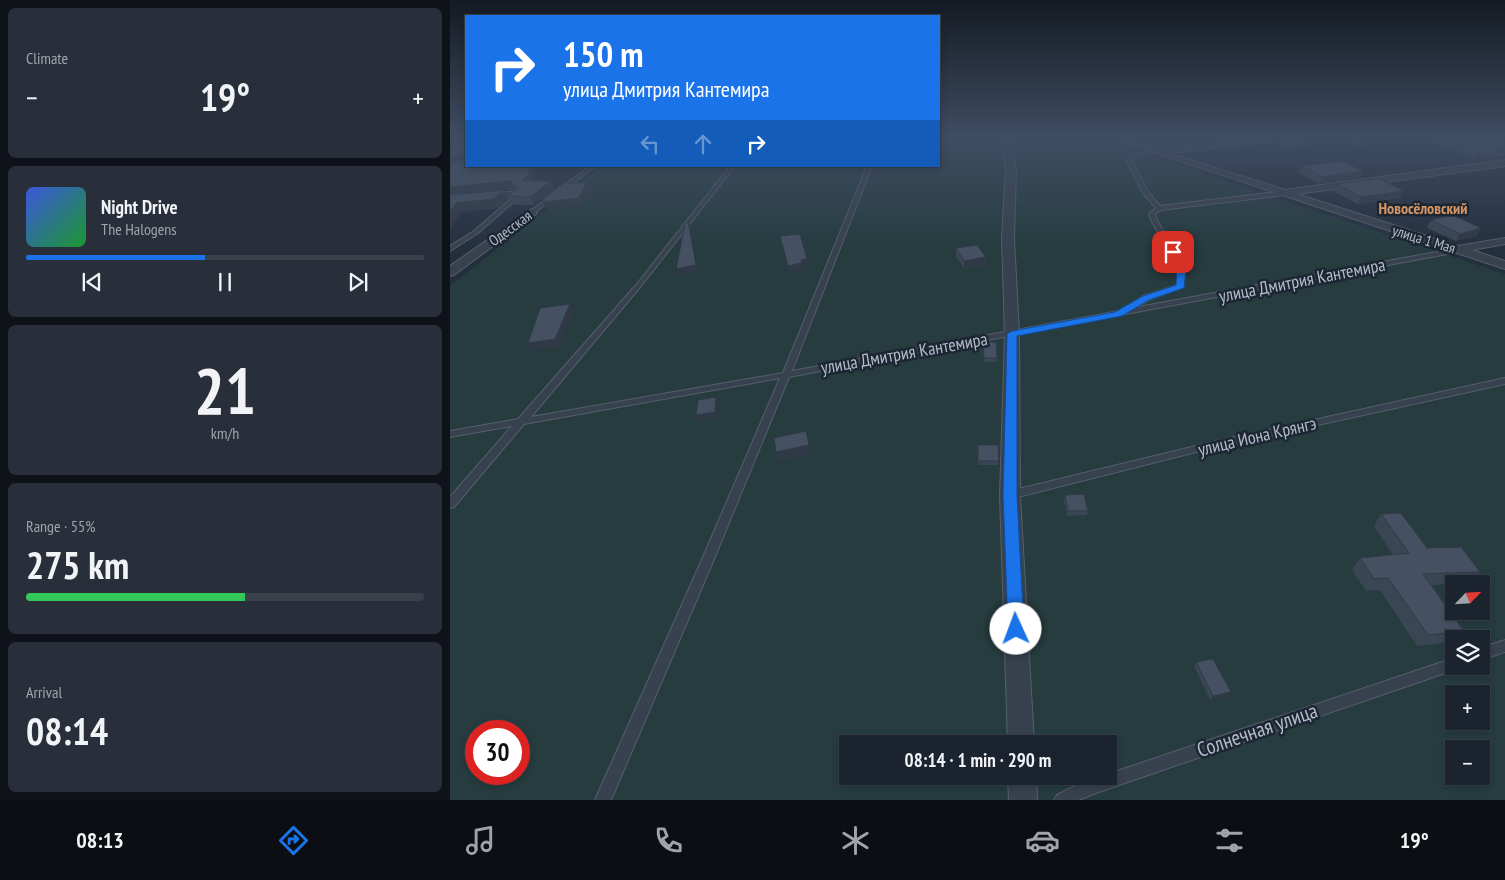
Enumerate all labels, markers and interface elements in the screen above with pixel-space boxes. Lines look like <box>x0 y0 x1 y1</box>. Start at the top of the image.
text: 150 m <box>563 31 644 77</box>
icon: right <box>480 35 545 100</box>
text: Climate <box>26 48 68 68</box>
text: 19° <box>200 72 250 121</box>
text: улица Дмитрия Кантемира <box>563 75 769 103</box>
text: − <box>26 79 38 116</box>
text: + <box>412 79 424 116</box>
icon: left <box>636 130 664 158</box>
icon: ahead <box>689 130 717 158</box>
icon: right <box>742 130 770 158</box>
text: Night Drive <box>101 195 178 219</box>
district label: Новосёловский <box>1379 198 1467 218</box>
street label: Одесская <box>485 206 535 250</box>
text: The Halogens <box>101 219 177 239</box>
street label: улица 1 Мая <box>1390 220 1458 258</box>
pin <box>1152 231 1194 273</box>
icon: arrive <box>1159 238 1187 266</box>
street label: улица Дмитрия Кантемира <box>1217 253 1387 307</box>
icon: previous <box>78 268 106 296</box>
icon: pause <box>211 268 239 296</box>
icon: next <box>344 268 372 296</box>
street label: улица Дмитрия Кантемира <box>819 327 989 379</box>
text: 21 <box>194 348 256 432</box>
street label: улица Иона Крянгэ <box>1196 411 1319 461</box>
text: km/h <box>211 423 239 443</box>
text: Range · 55% <box>26 516 95 536</box>
text: 275 km <box>26 540 129 589</box>
north arrow <box>1445 575 1490 620</box>
map controls <box>1445 575 1490 785</box>
position arrow <box>989 602 1041 654</box>
button: layers <box>1445 630 1490 675</box>
text: Arrival <box>26 682 62 702</box>
button: + <box>1445 685 1490 730</box>
street label: Солнечная улица <box>1193 697 1321 763</box>
text: 08:14 <box>26 706 108 755</box>
speed limit sign: 30 <box>465 720 530 785</box>
button: − <box>1445 740 1490 785</box>
text: 08:14 · 1 min · 290 m <box>905 748 1051 772</box>
icon: directions <box>276 823 311 858</box>
icon: music <box>463 823 498 858</box>
icon: phone <box>651 823 686 858</box>
icon: climate <box>838 823 873 858</box>
icon: car <box>1025 823 1060 858</box>
icon: filters <box>1212 823 1247 858</box>
text: 08:13 <box>76 826 124 854</box>
text: 19° <box>1400 826 1429 854</box>

